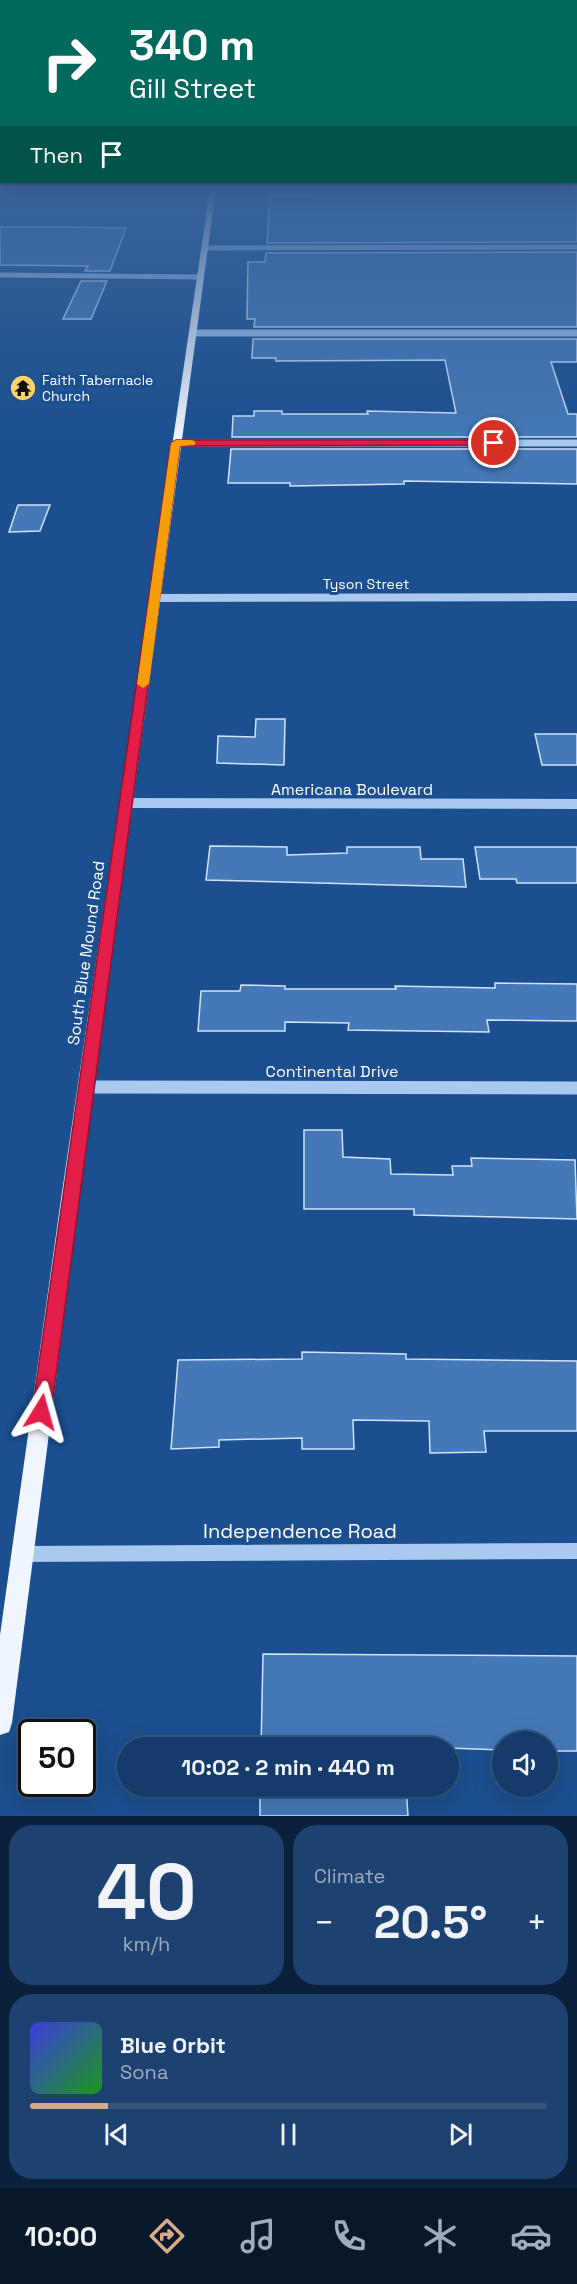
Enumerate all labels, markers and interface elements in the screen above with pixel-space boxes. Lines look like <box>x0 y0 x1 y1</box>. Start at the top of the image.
text: 340 m <box>129 19 255 72</box>
icon: right <box>30 24 108 102</box>
text: Gill Street <box>129 71 256 106</box>
icon: arrive <box>95 138 128 171</box>
text: Then <box>30 141 83 169</box>
place label: Faith Tabernacle Church <box>42 371 153 405</box>
temple icon: Faith Tabernacle Church <box>8 373 38 403</box>
pin <box>468 417 519 468</box>
icon: arrive <box>477 426 510 459</box>
street label: Tyson Street <box>323 575 409 593</box>
street label: Americana Boulevard <box>271 779 433 800</box>
street label: South Blue Mound Road <box>63 860 109 1046</box>
street label: Continental Drive <box>266 1061 398 1082</box>
position arrow <box>9 1380 73 1444</box>
street label: Independence Road <box>203 1518 397 1544</box>
speed limit sign: 50 <box>18 1719 96 1797</box>
map controls <box>492 1731 558 1797</box>
button: sound <box>492 1731 558 1797</box>
text: 10:02 · 2 min · 440 m <box>181 1753 395 1781</box>
text: 40 <box>96 1842 197 1942</box>
text: Climate <box>314 1863 385 1889</box>
text: 20.5° <box>374 1894 487 1951</box>
text: − <box>314 1902 334 1944</box>
text: + <box>527 1902 547 1944</box>
text: km/h <box>123 1931 170 1957</box>
text: Blue Orbit <box>120 2031 226 2059</box>
text: Sona <box>120 2059 168 2085</box>
icon: previous <box>100 2118 133 2151</box>
icon: pause <box>272 2118 305 2151</box>
icon: next <box>444 2118 477 2151</box>
icon: directions <box>146 2215 188 2257</box>
icon: music <box>237 2215 279 2257</box>
icon: phone <box>328 2215 370 2257</box>
icon: climate <box>419 2215 461 2257</box>
icon: car <box>510 2215 552 2257</box>
text: 10:00 <box>25 2219 97 2254</box>

